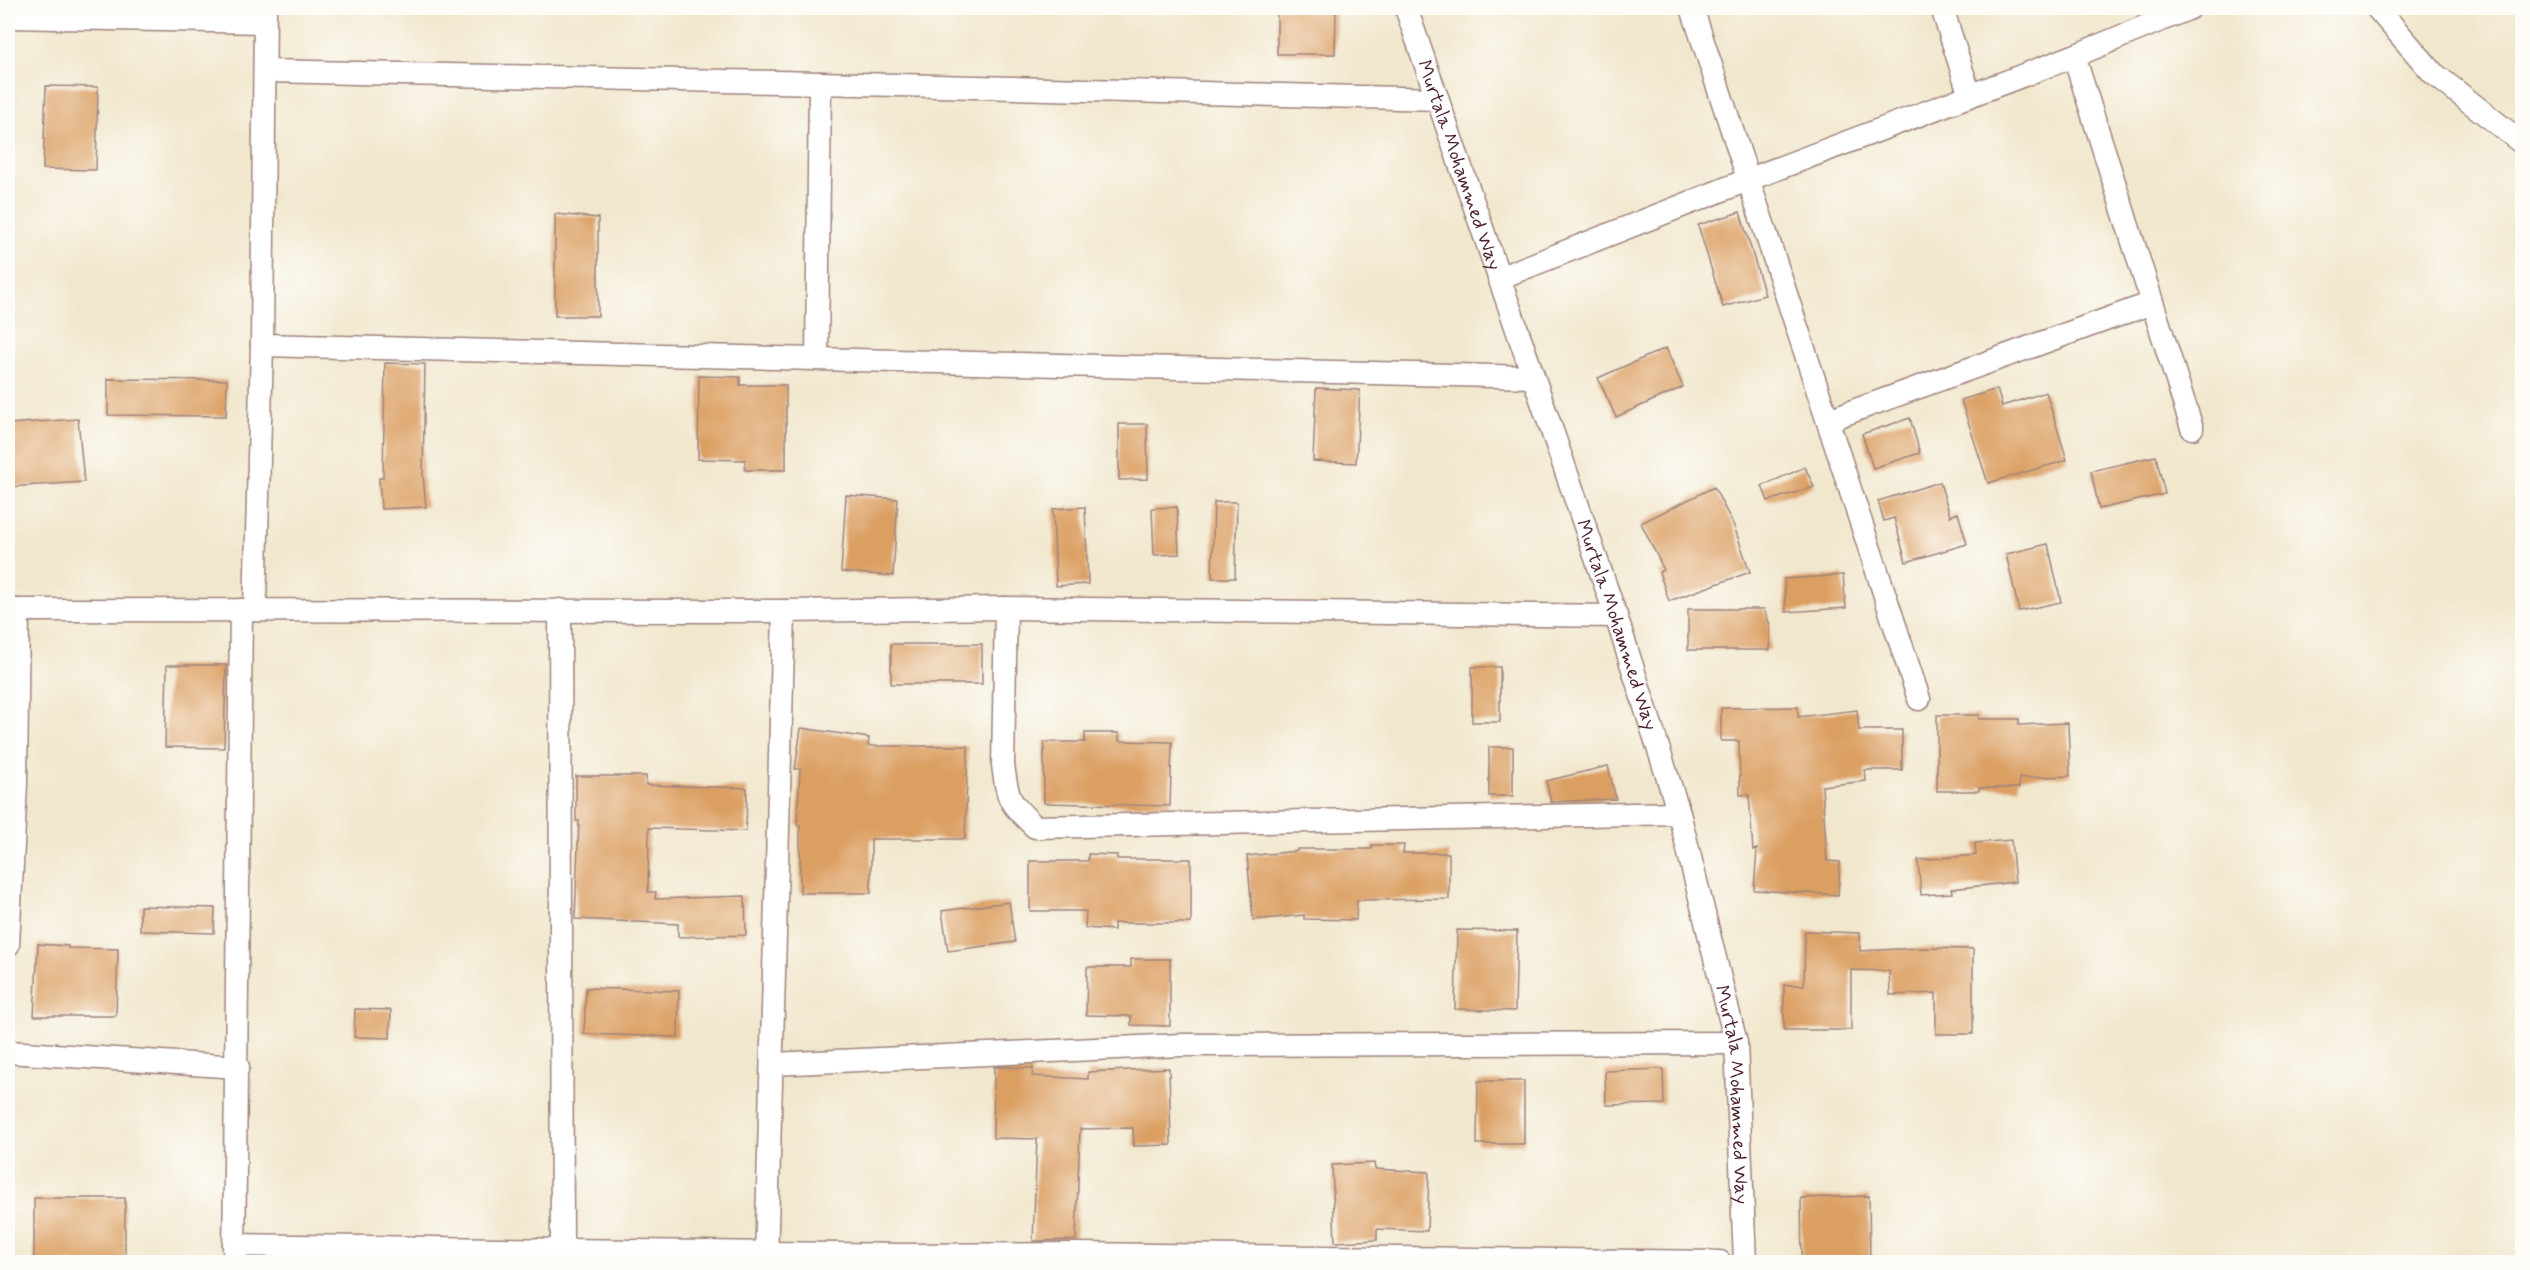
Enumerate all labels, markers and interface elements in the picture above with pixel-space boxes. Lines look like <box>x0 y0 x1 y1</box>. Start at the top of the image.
street label: Murtala Mohammed Way <box>1410 57 1508 274</box>
street label: Murtala Mohammed Way <box>1569 516 1664 734</box>
street label: Murtala Mohammed Way <box>1707 982 1755 1205</box>

